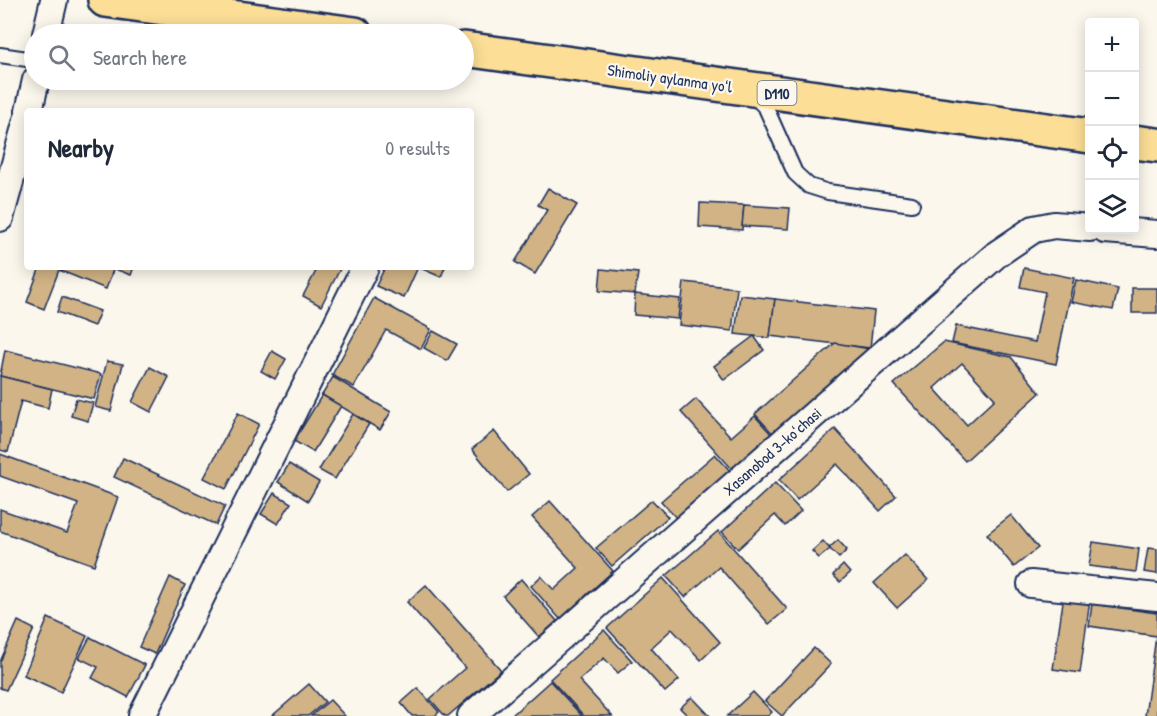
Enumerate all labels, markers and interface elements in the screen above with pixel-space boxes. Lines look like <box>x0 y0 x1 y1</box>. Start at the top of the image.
map controls <box>1085 18 1139 234</box>
button: + <box>1085 18 1139 72</box>
search box <box>24 24 474 90</box>
icon: search <box>45 41 78 74</box>
text: Search here <box>93 42 187 72</box>
street label: Shimoliy aylanma yoʻl <box>606 58 735 98</box>
button: − <box>1085 72 1139 126</box>
road number: D110 <box>758 81 796 105</box>
button: locate <box>1085 126 1139 180</box>
text: Nearby <box>48 130 114 165</box>
text: 0 results <box>385 134 450 161</box>
button: layers <box>1085 180 1139 234</box>
street label: Xasanobod 3-koʻchasi <box>718 402 826 500</box>

